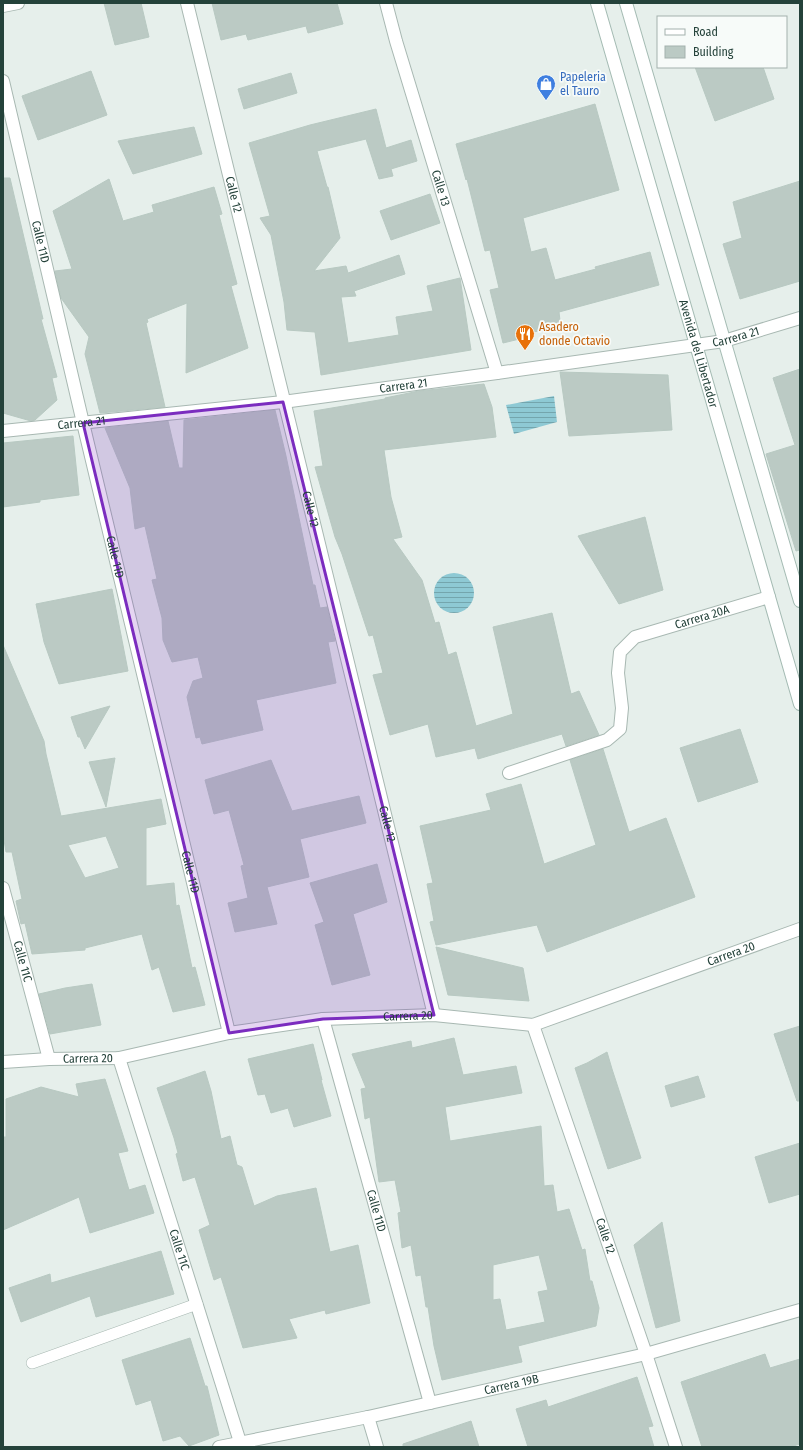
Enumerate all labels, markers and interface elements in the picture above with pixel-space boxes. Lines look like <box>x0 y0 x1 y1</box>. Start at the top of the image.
legend <box>657 16 787 68</box>
text: Road <box>693 25 718 39</box>
text: Building <box>693 45 734 59</box>
place label: Papeleria el Tauro <box>560 70 606 98</box>
shop icon: Papeleria el Tauro <box>535 73 557 101</box>
street label: Calle 13 <box>429 168 453 208</box>
street label: Calle 12 <box>223 175 245 214</box>
street label: Calle 11D <box>29 219 52 264</box>
street label: Avenida del Libertador <box>676 298 721 410</box>
place label: Asadero donde Octavio <box>539 320 610 348</box>
restaurant icon: Asadero donde Octavio <box>514 323 536 351</box>
street label: Carrera 21 <box>711 324 761 350</box>
street label: Carrera 21 <box>379 376 428 396</box>
street label: Carrera 21 <box>57 413 106 432</box>
street label: Calle 12 <box>299 490 322 529</box>
street label: Calle 11D <box>103 534 127 580</box>
street label: Carrera 20A <box>673 602 732 632</box>
street label: Calle 12 <box>376 804 399 843</box>
street label: Calle 11D <box>179 850 202 895</box>
street label: Calle 11C <box>11 939 35 984</box>
street label: Carrera 20 <box>705 939 757 969</box>
street label: Carrera 20 <box>383 1008 433 1024</box>
street label: Carrera 20 <box>63 1051 113 1066</box>
street label: Calle 11D <box>364 1188 389 1233</box>
street label: Calle 12 <box>593 1216 618 1256</box>
street label: Calle 11C <box>166 1228 192 1272</box>
street label: Carrera 19B <box>483 1371 540 1397</box>

